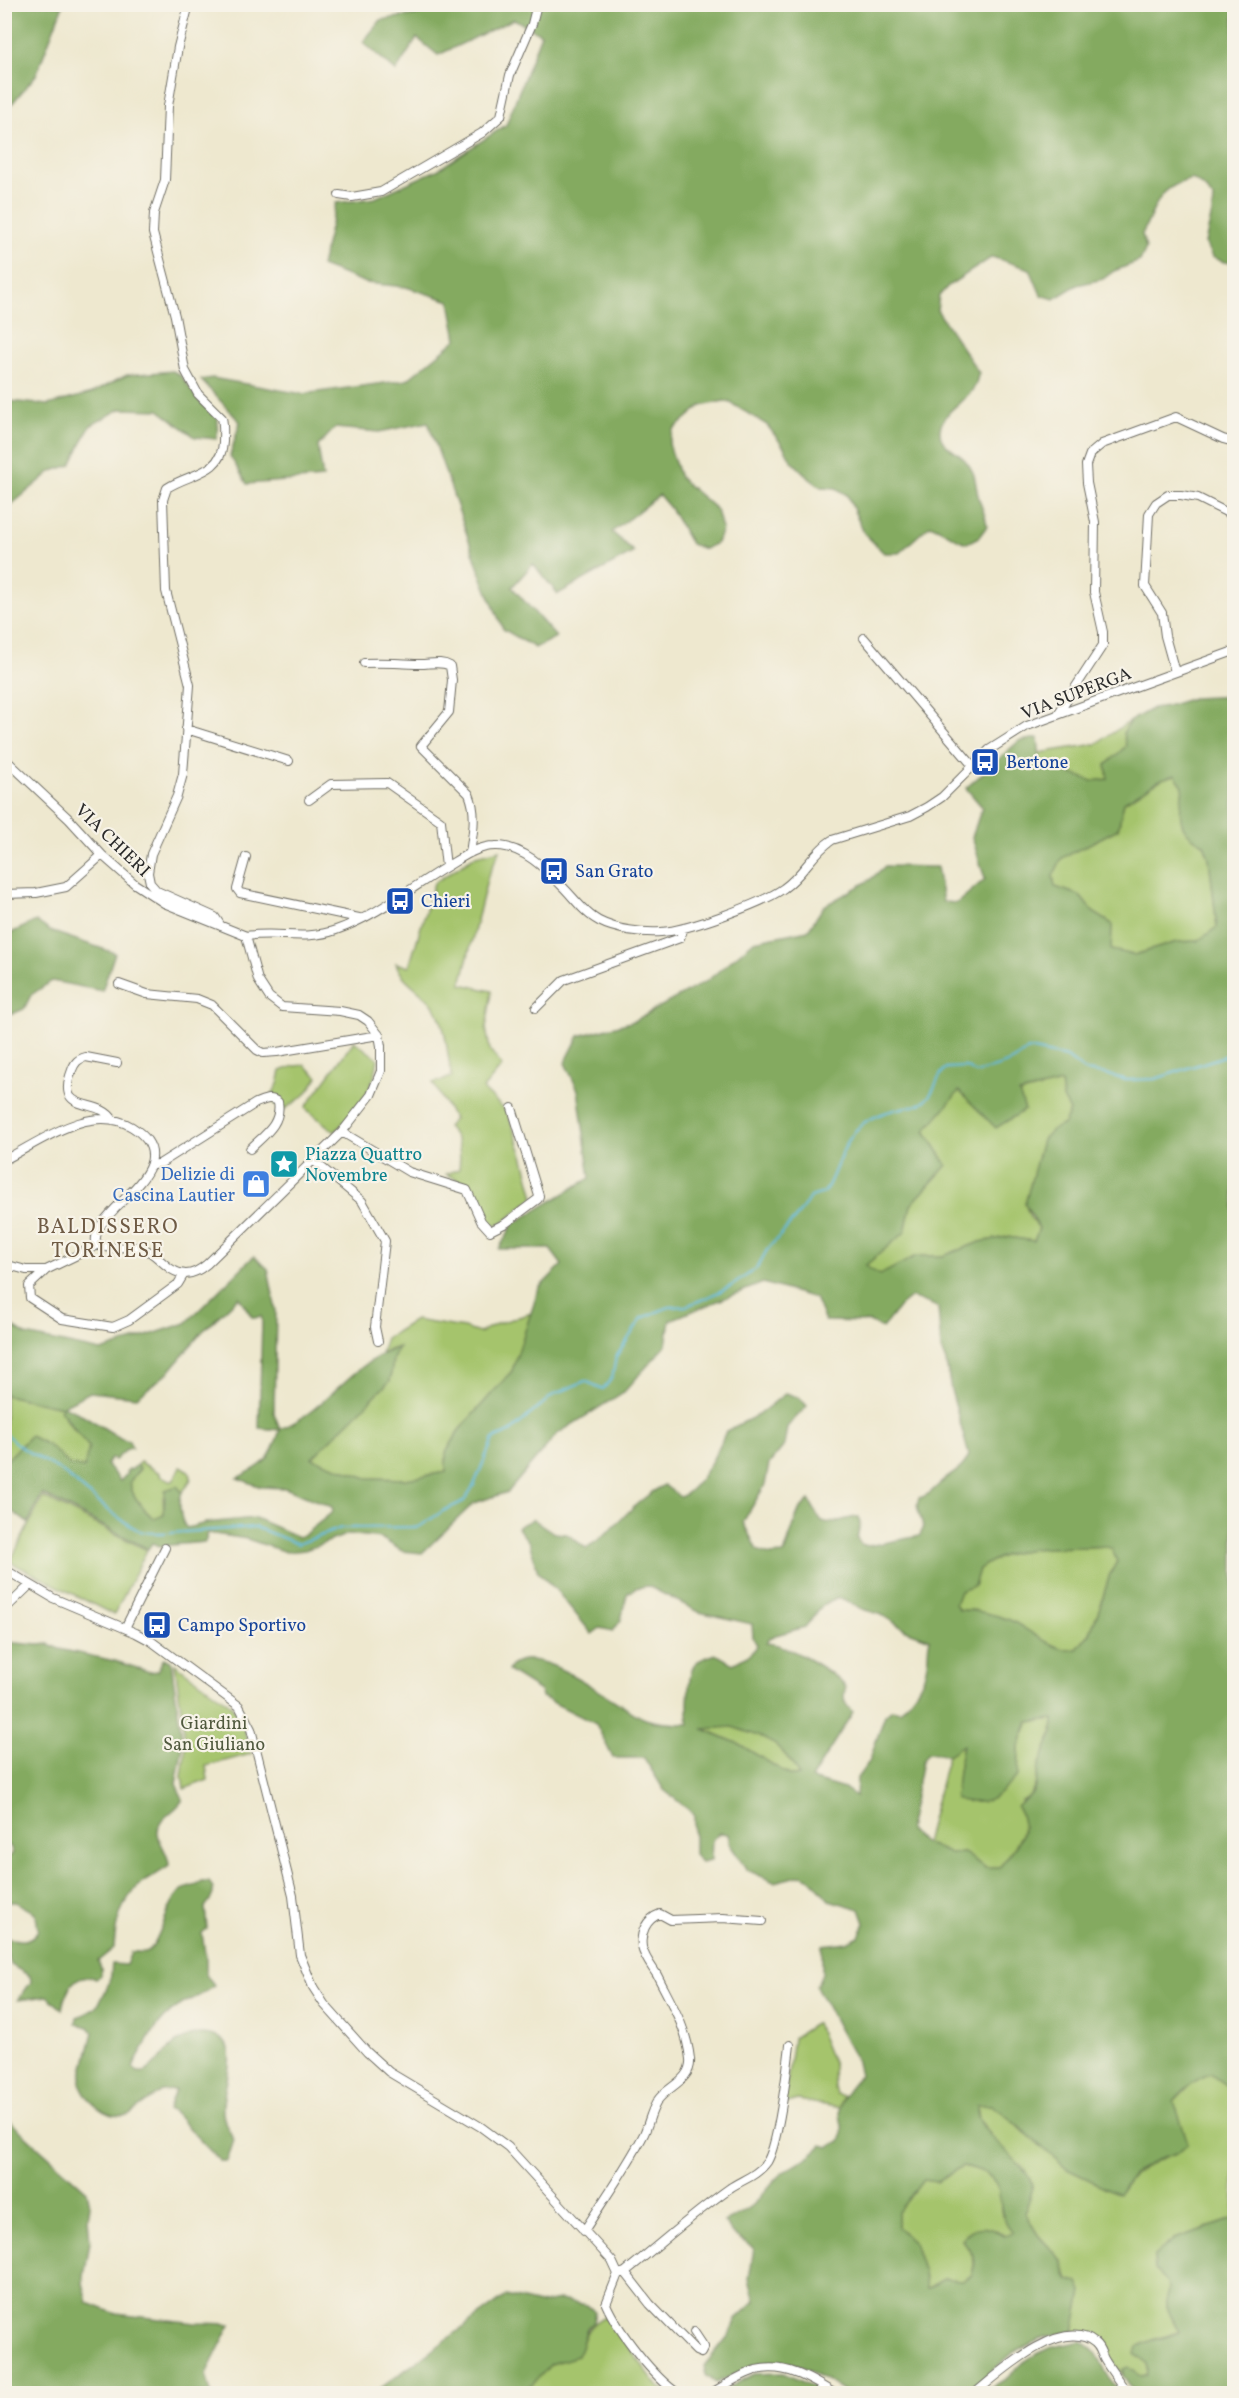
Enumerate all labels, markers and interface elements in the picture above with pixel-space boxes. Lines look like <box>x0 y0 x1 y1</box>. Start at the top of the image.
street label: VIA SUPERGA <box>1018 662 1135 727</box>
bus stop icon: Bertone <box>969 746 1001 778</box>
place label: Bertone <box>1006 751 1068 776</box>
street label: VIA CHIERI <box>69 799 155 883</box>
bus stop icon: San Grato <box>538 855 570 887</box>
place label: San Grato <box>575 860 653 885</box>
bus stop icon: Chieri <box>384 885 416 917</box>
place label: Chieri <box>421 890 470 915</box>
place label: Piazza Quattro Novembre <box>305 1143 422 1189</box>
place icon: Piazza Quattro Novembre <box>268 1148 300 1180</box>
place label: Delizie di Cascina Lautier <box>113 1163 235 1209</box>
shop icon: Delizie di Cascina Lautier <box>240 1168 272 1200</box>
district label: BALDISSERO TORINESE <box>37 1213 179 1266</box>
bus stop icon: Campo Sportivo <box>141 1609 173 1641</box>
place label: Campo Sportivo <box>178 1614 306 1639</box>
park label: Giardini San Giuliano <box>163 1712 265 1758</box>

